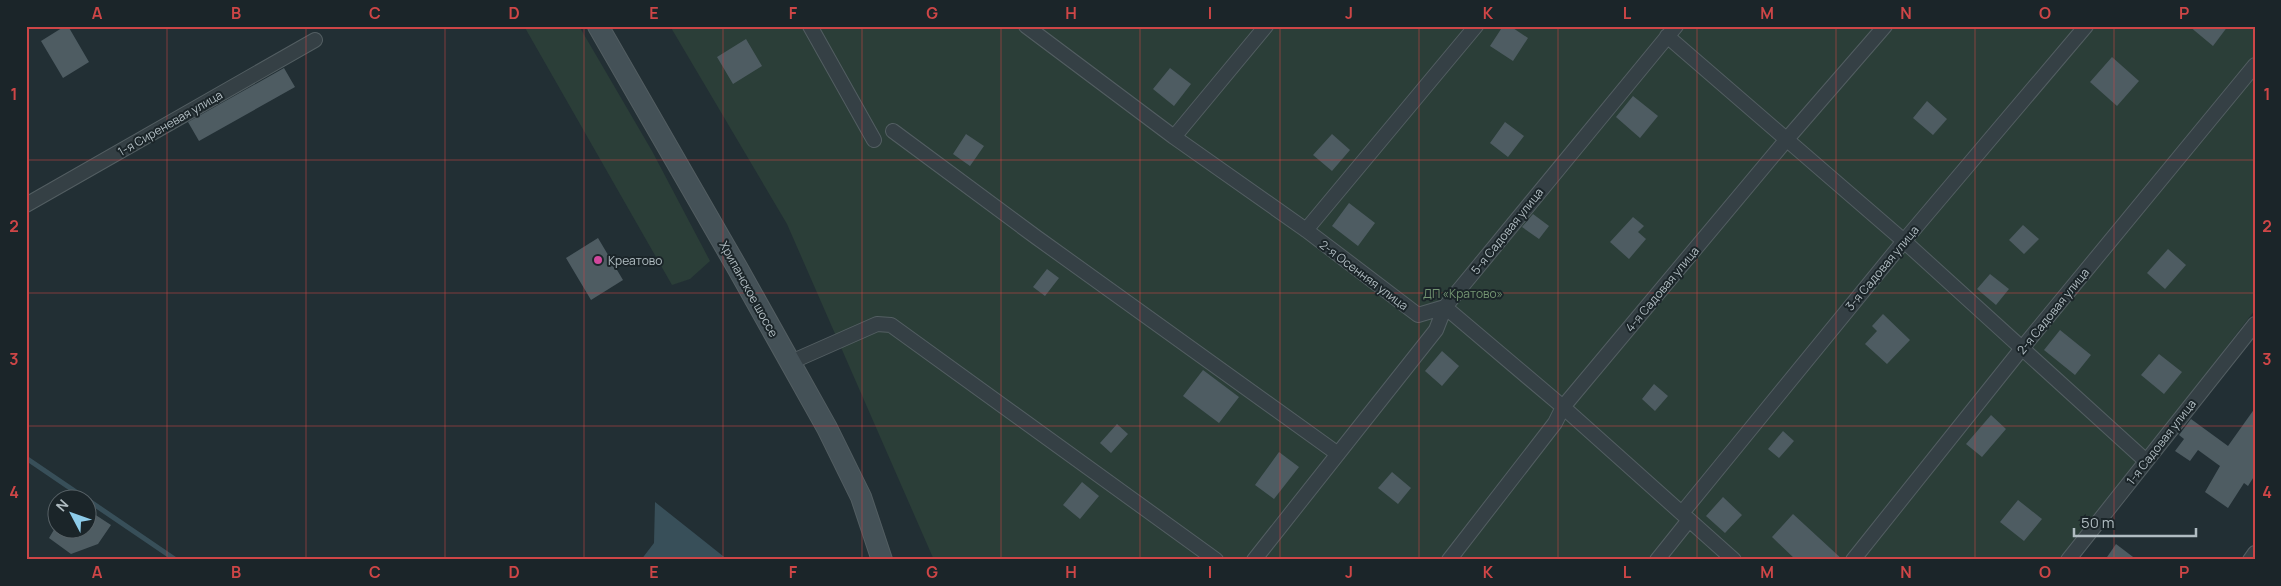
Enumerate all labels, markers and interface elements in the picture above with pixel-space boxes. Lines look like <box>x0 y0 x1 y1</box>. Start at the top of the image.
text: A <box>92 2 103 24</box>
text: B <box>231 2 241 24</box>
text: C <box>369 2 381 24</box>
text: D <box>508 2 520 24</box>
text: E <box>649 2 659 24</box>
text: F <box>789 2 798 24</box>
text: G <box>926 2 938 24</box>
text: H <box>1065 2 1077 24</box>
text: I <box>1208 2 1212 24</box>
text: J <box>1345 2 1353 24</box>
text: K <box>1483 2 1494 24</box>
text: L <box>1623 2 1632 24</box>
text: M <box>1760 2 1774 24</box>
text: N <box>1900 2 1912 24</box>
text: O <box>2039 2 2051 24</box>
text: P <box>2179 2 2189 24</box>
text: 1 <box>10 83 18 105</box>
text: 1 <box>2263 83 2271 105</box>
street label: 1-я Сиреневая улица <box>114 86 226 160</box>
street label: 5-я Садовая улица <box>1467 184 1547 278</box>
text: 2 <box>9 215 19 237</box>
text: 2 <box>2262 215 2272 237</box>
street label: 3-я Садовая улица <box>1841 222 1923 314</box>
street label: 2-я Осенняя улица <box>1316 236 1412 314</box>
street label: Хрипанское шоссе <box>716 238 782 340</box>
street label: 4-я Садовая улица <box>1621 243 1703 335</box>
place label: Креатово <box>608 252 662 269</box>
marker: Креатово <box>592 254 604 266</box>
street label: 2-я Садовая улица <box>2013 264 2093 358</box>
park label: ДП «Кратово» <box>1423 285 1503 302</box>
text: 3 <box>9 348 19 370</box>
text: 3 <box>2262 348 2272 370</box>
street label: 1-я Садовая улица <box>2122 396 2200 488</box>
text: 4 <box>9 481 19 503</box>
text: 4 <box>2262 481 2272 503</box>
north arrow <box>48 488 98 538</box>
text: N <box>51 495 72 515</box>
scale bar <box>2074 506 2196 538</box>
text: 50 m <box>2081 512 2115 533</box>
text: A <box>92 561 103 583</box>
text: B <box>231 561 241 583</box>
text: C <box>369 561 381 583</box>
text: D <box>508 561 520 583</box>
text: E <box>649 561 659 583</box>
text: F <box>789 561 798 583</box>
text: G <box>926 561 938 583</box>
text: H <box>1065 561 1077 583</box>
text: I <box>1208 561 1212 583</box>
text: J <box>1345 561 1353 583</box>
text: K <box>1483 561 1494 583</box>
text: L <box>1623 561 1632 583</box>
text: M <box>1760 561 1774 583</box>
text: N <box>1900 561 1912 583</box>
text: O <box>2039 561 2051 583</box>
text: P <box>2179 561 2189 583</box>

